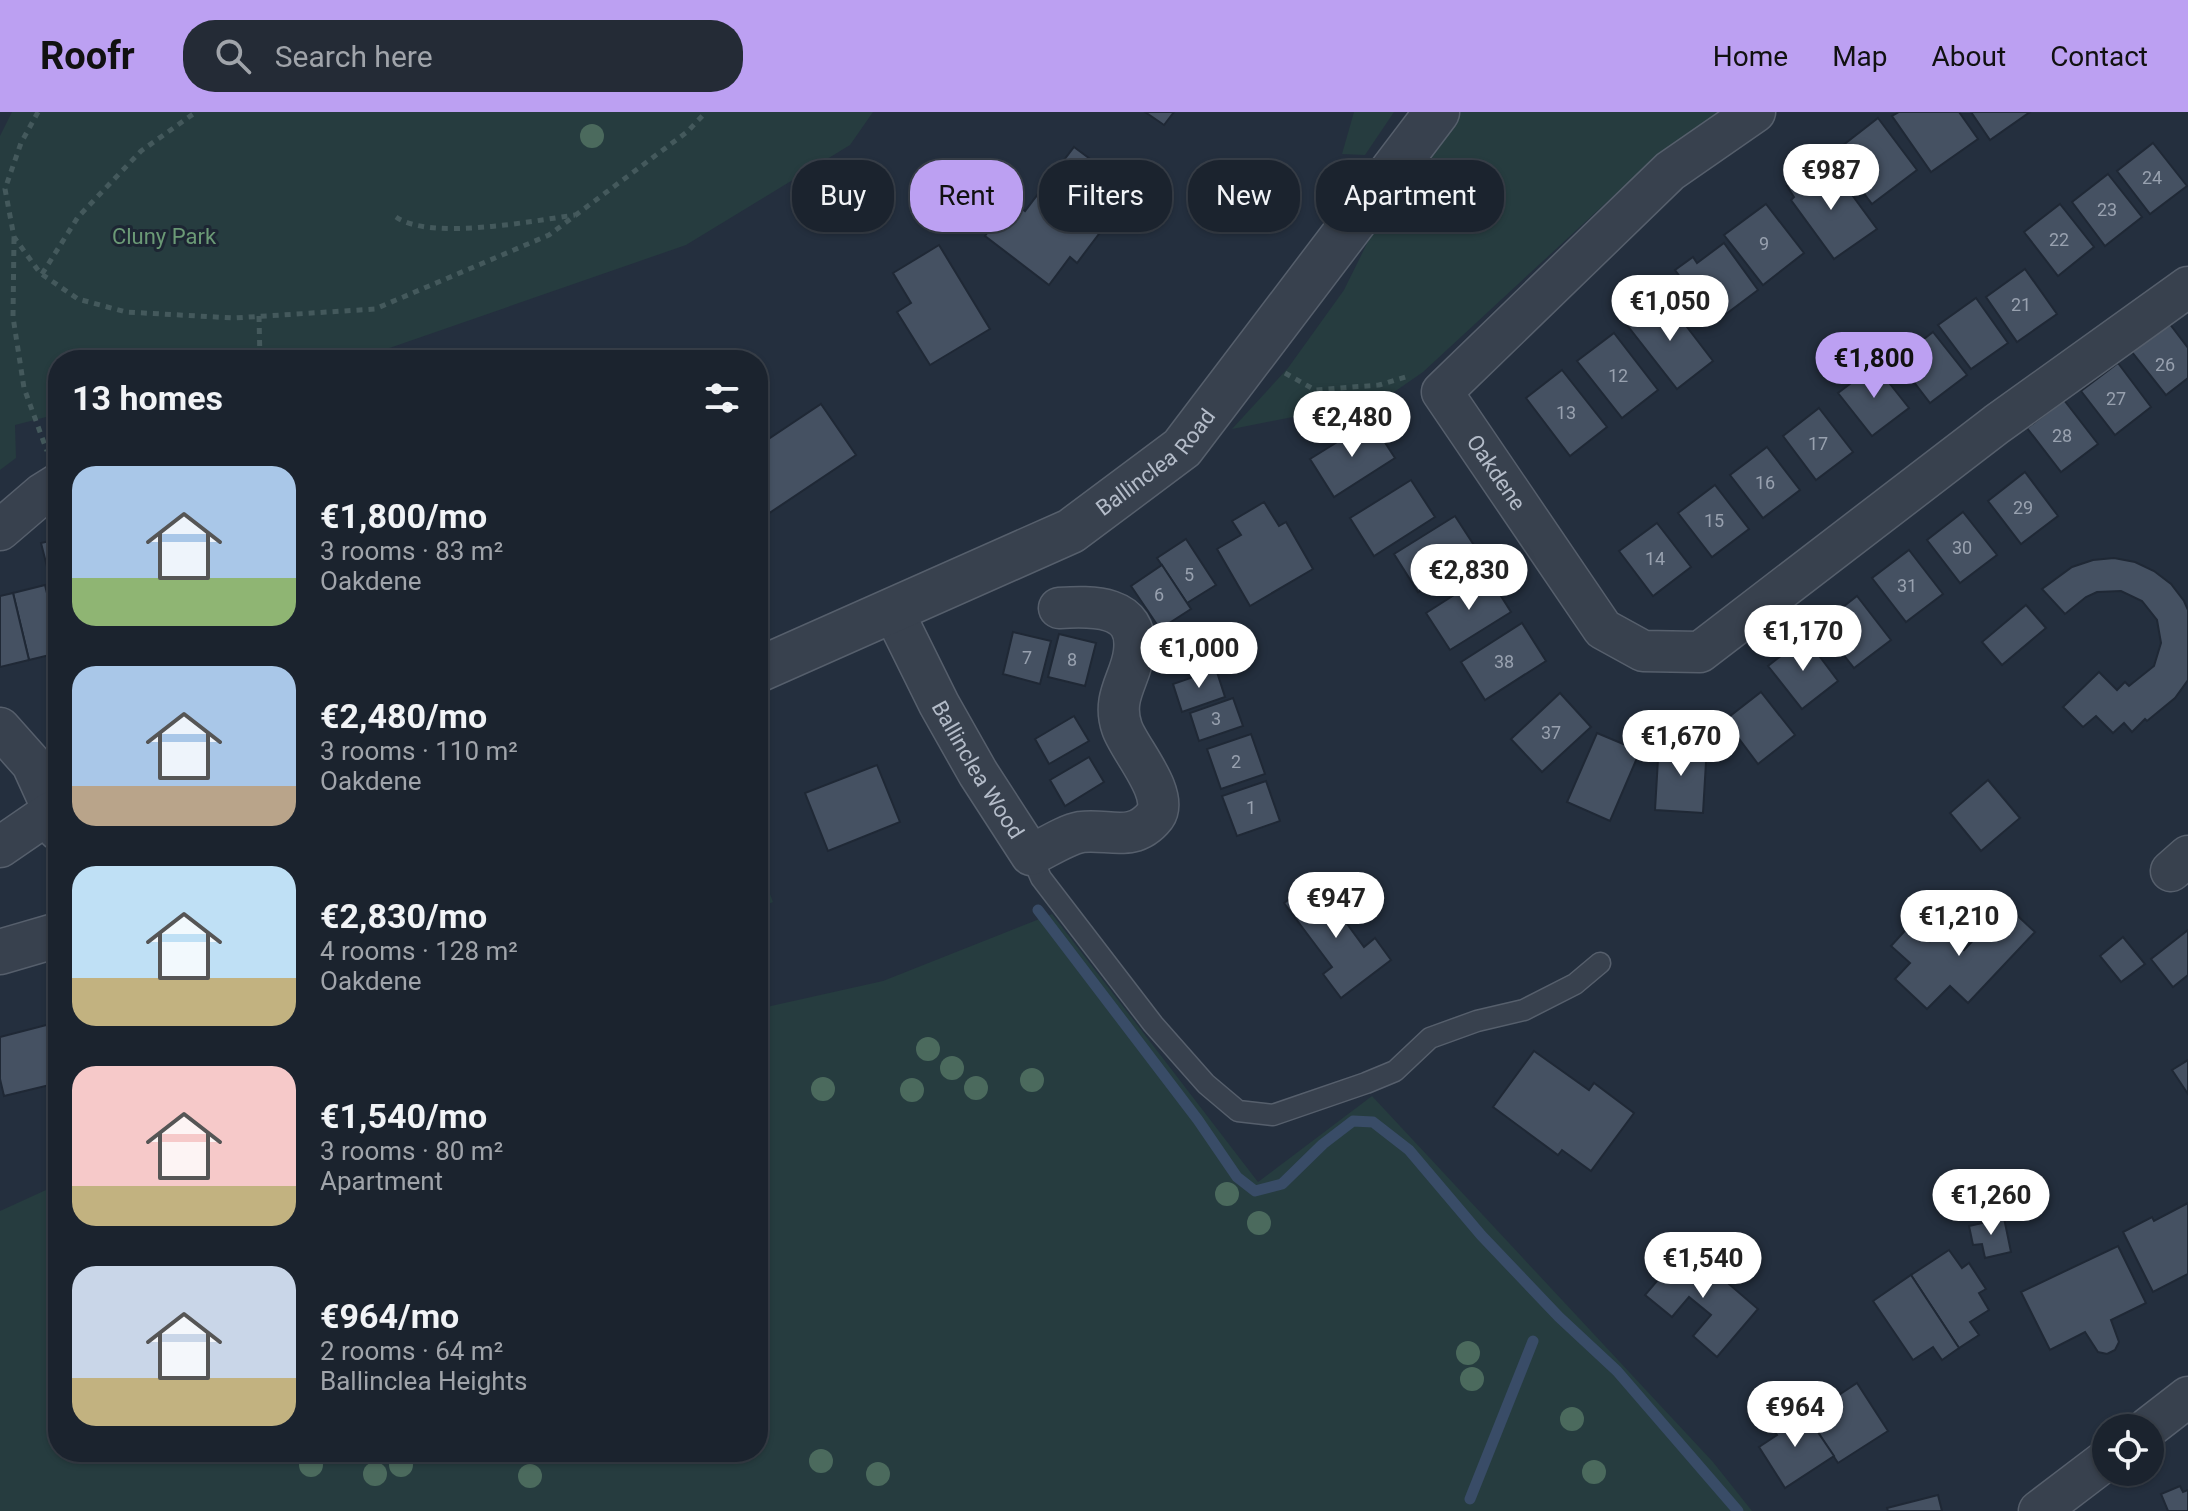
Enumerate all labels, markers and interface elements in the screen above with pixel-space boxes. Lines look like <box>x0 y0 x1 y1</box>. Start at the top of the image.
search box <box>183 20 743 92</box>
text: Roofr <box>40 34 135 78</box>
icon: search <box>211 34 255 78</box>
text: Search here <box>275 39 433 74</box>
text: Home <box>1713 40 1788 73</box>
text: Map <box>1832 40 1888 73</box>
text: About <box>1932 40 2006 73</box>
text: Contact <box>2050 40 2148 73</box>
pin: €987 <box>1784 144 1878 212</box>
text: €987 <box>1801 155 1861 185</box>
chip: Buy <box>792 160 894 232</box>
chip: Rent <box>910 160 1023 232</box>
chip: Filters <box>1039 160 1172 232</box>
chip: New <box>1188 160 1300 232</box>
chip: Apartment <box>1316 160 1504 232</box>
house number: 24 <box>2142 167 2162 188</box>
house number: 23 <box>2097 199 2117 220</box>
park label: Cluny Park <box>112 224 217 249</box>
house number: 22 <box>2049 229 2069 250</box>
house number: 9 <box>1759 233 1769 254</box>
pin: €1,050 <box>1605 275 1735 343</box>
text: €1,050 <box>1630 286 1710 316</box>
house number: 21 <box>2011 294 2031 315</box>
pin: €1,800 <box>1809 332 1939 400</box>
text: €1,800 <box>1834 343 1914 373</box>
house number: 26 <box>2155 354 2175 375</box>
house number: 12 <box>1608 365 1628 386</box>
icon: filters <box>700 376 744 420</box>
text: 13 homes <box>72 378 223 418</box>
house number: 27 <box>2106 388 2126 409</box>
pin: €2,480 <box>1287 391 1417 459</box>
text: €2,480 <box>1312 402 1392 432</box>
house number: 13 <box>1556 402 1576 423</box>
street label: Ballinclea Road <box>1091 404 1220 521</box>
house number: 28 <box>2052 425 2072 446</box>
street label: Oakdene <box>1462 430 1531 515</box>
house number: 17 <box>1808 433 1828 454</box>
house number: 16 <box>1755 472 1775 493</box>
text: €1,800/mo <box>320 496 487 536</box>
house number: 29 <box>2013 497 2033 518</box>
icon: home <box>136 498 232 594</box>
house number: 15 <box>1704 510 1724 531</box>
text: 3 rooms · 83 m² <box>320 536 503 566</box>
house number: 30 <box>1952 537 1972 558</box>
pin: €2,830 <box>1404 544 1534 612</box>
house number: 14 <box>1645 548 1665 569</box>
text: €2,830 <box>1429 555 1509 585</box>
house number: 5 <box>1184 564 1194 585</box>
text: Oakdene <box>320 566 422 596</box>
house number: 31 <box>1897 575 1917 596</box>
house number: 6 <box>1154 584 1164 605</box>
pin: €1,170 <box>1738 605 1868 673</box>
text: €1,170 <box>1763 616 1843 646</box>
pin: €1,000 <box>1134 622 1264 690</box>
text: €1,000 <box>1159 633 1239 663</box>
house number: 7 <box>1022 647 1032 668</box>
house number: 8 <box>1067 649 1077 670</box>
house number: 38 <box>1494 651 1514 672</box>
text: €2,480/mo <box>320 696 487 736</box>
street label: Ballinclea Wood <box>927 696 1029 843</box>
icon: home <box>136 698 232 794</box>
house number: 3 <box>1211 708 1221 729</box>
pin: €1,670 <box>1616 710 1746 778</box>
text: €1,670 <box>1641 721 1721 751</box>
house number: 37 <box>1541 722 1561 743</box>
text: 3 rooms · 110 m² <box>320 736 518 766</box>
house number: 2 <box>1231 751 1241 772</box>
text: Oakdene <box>320 766 422 796</box>
house number: 1 <box>1246 797 1256 818</box>
pin: €947 <box>1289 872 1383 940</box>
text: €947 <box>1306 883 1366 913</box>
pin: €1,210 <box>1894 890 2024 958</box>
text: €2,830/mo <box>320 896 487 936</box>
icon: home <box>136 898 232 994</box>
text: €1,210 <box>1919 901 1999 931</box>
text: 4 rooms · 128 m² <box>320 936 518 966</box>
text: Oakdene <box>320 966 422 996</box>
text: €1,540/mo <box>320 1096 487 1136</box>
icon: home <box>136 1098 232 1194</box>
text: 3 rooms · 80 m² <box>320 1136 503 1166</box>
text: Apartment <box>320 1166 443 1196</box>
pin: €1,260 <box>1926 1169 2056 1237</box>
text: €1,260 <box>1951 1180 2031 1210</box>
pin: €1,540 <box>1638 1232 1768 1300</box>
text: €1,540 <box>1663 1243 1743 1273</box>
text: €964/mo <box>320 1296 459 1336</box>
icon: home <box>136 1298 232 1394</box>
text: 2 rooms · 64 m² <box>320 1336 503 1366</box>
text: Ballinclea Heights <box>320 1366 527 1396</box>
pin: €964 <box>1748 1381 1842 1449</box>
text: €964 <box>1765 1392 1825 1422</box>
map controls <box>2092 1414 2164 1486</box>
button: locate <box>2092 1414 2164 1486</box>

